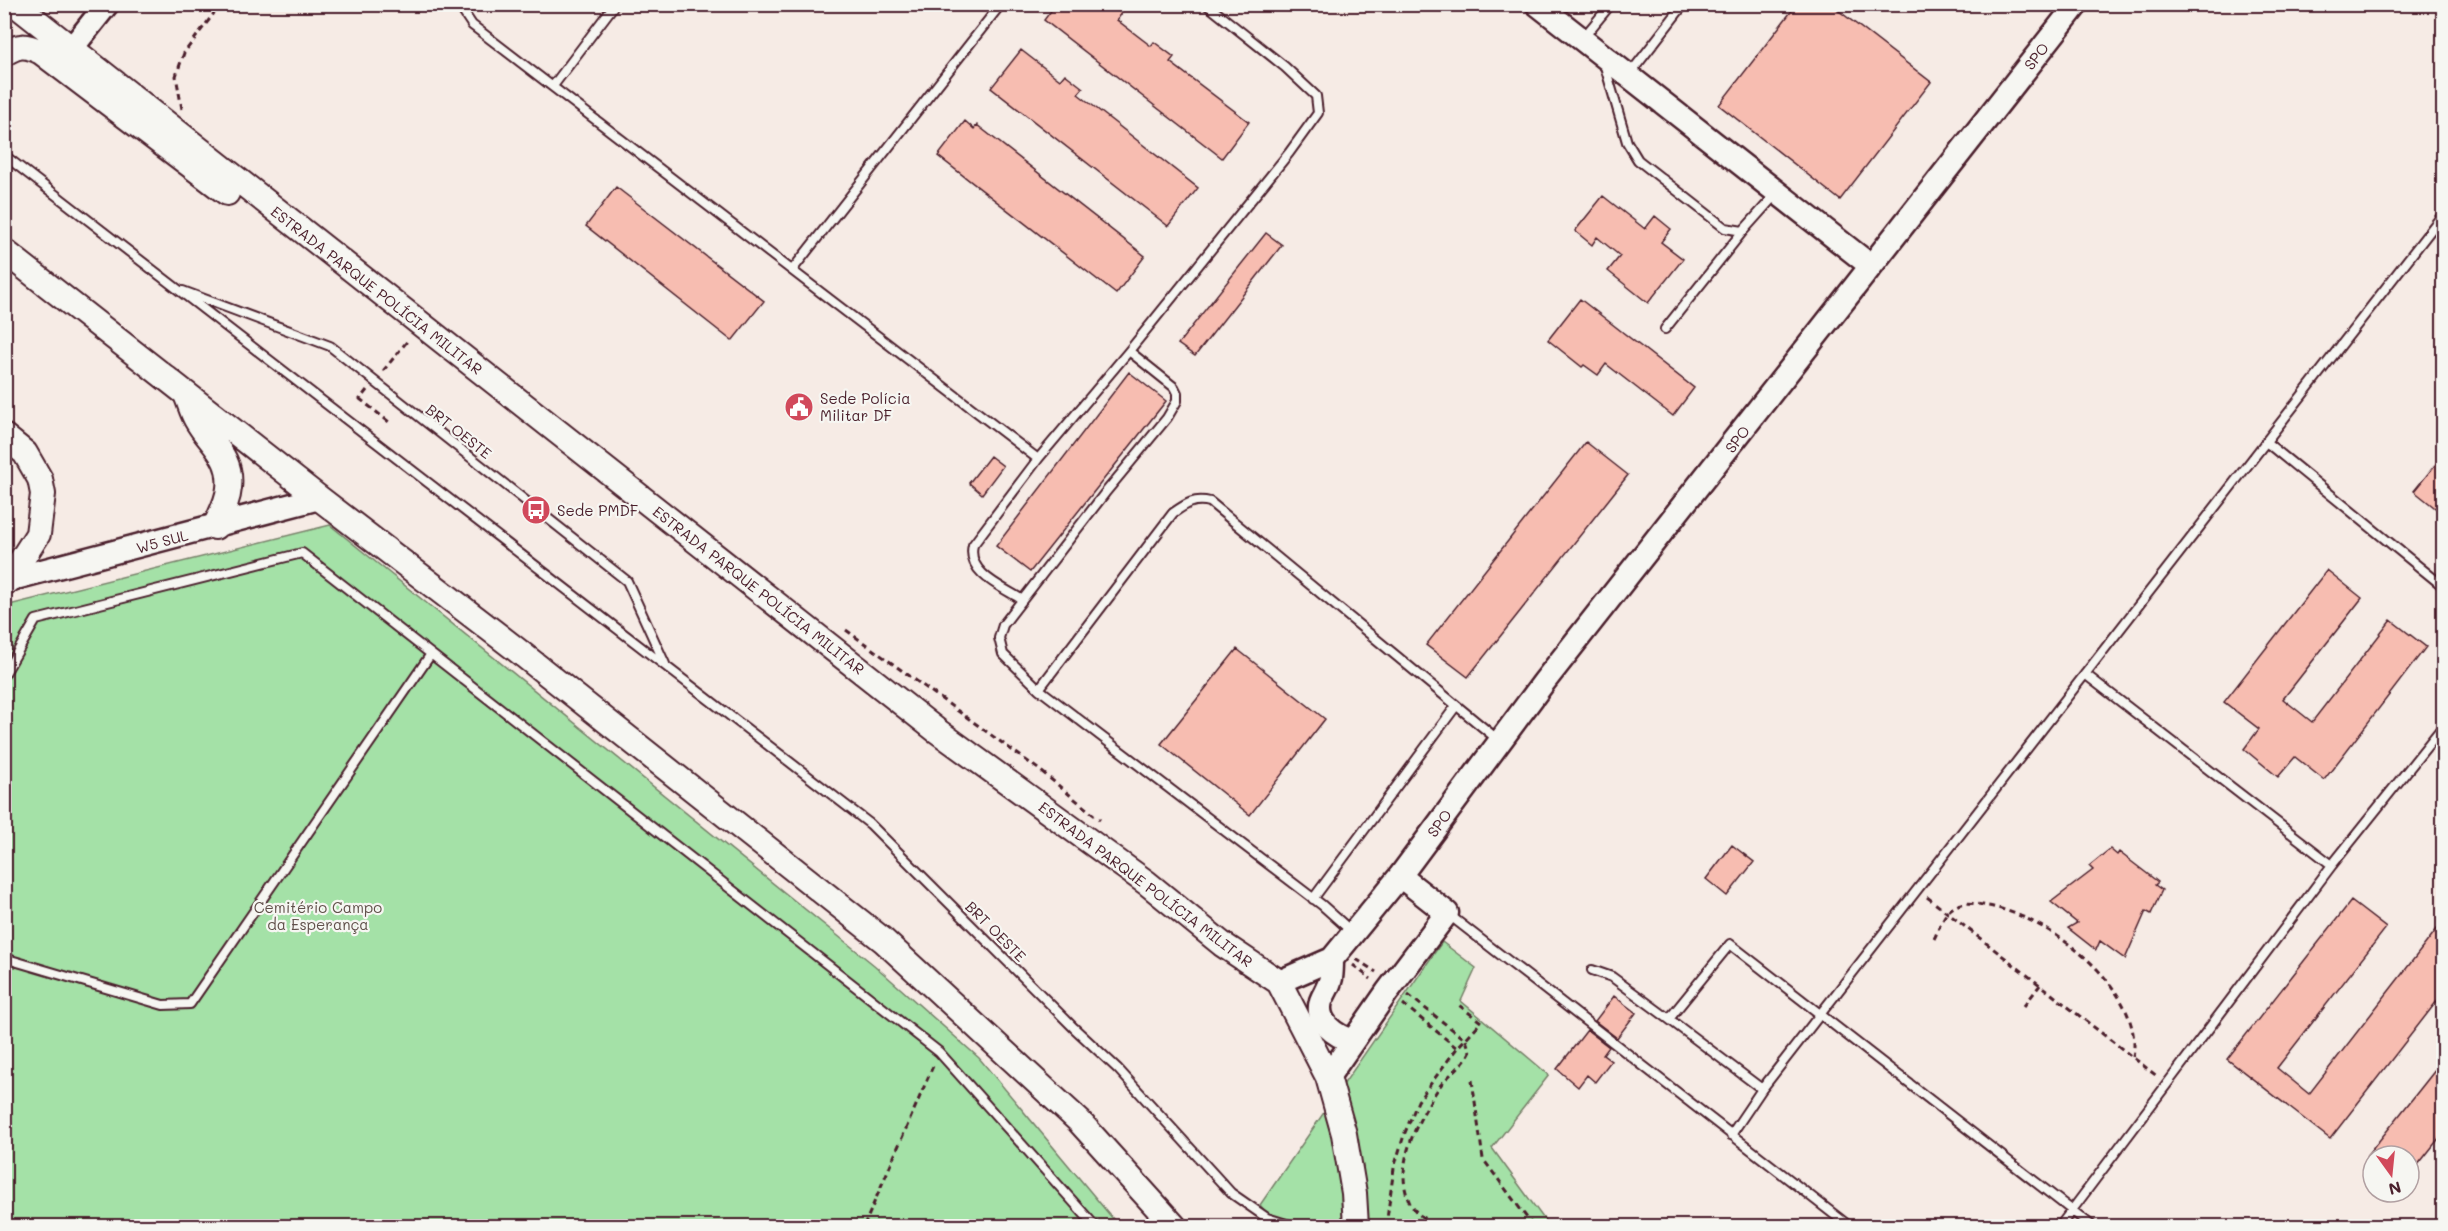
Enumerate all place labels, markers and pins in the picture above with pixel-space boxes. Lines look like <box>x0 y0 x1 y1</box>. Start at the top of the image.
place label: Sede Polícia Militar DF <box>820 388 911 425</box>
public building icon: Sede Polícia Militar DF <box>783 391 815 423</box>
bus stop icon: Sede PMDF <box>520 494 552 526</box>
place label: Sede PMDF <box>557 500 638 520</box>

